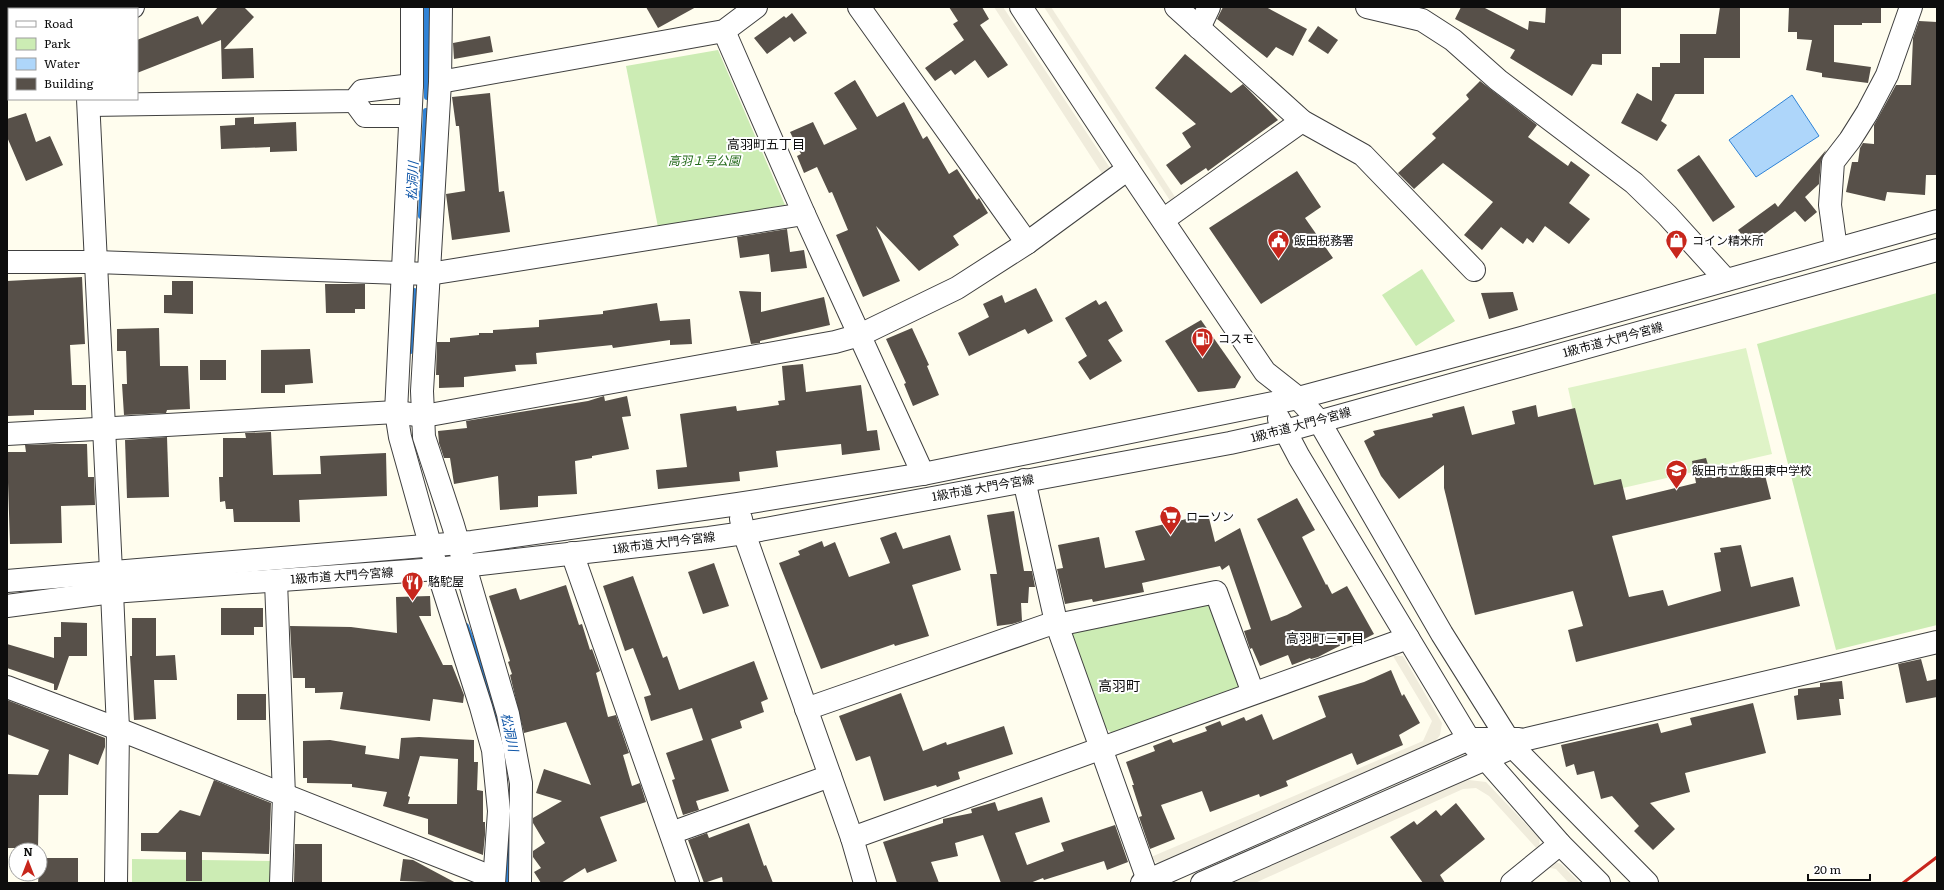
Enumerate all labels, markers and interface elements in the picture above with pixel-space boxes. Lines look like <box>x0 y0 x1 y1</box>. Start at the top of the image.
legend <box>8 8 138 100</box>
text: Road <box>44 14 74 32</box>
text: Park <box>44 34 71 52</box>
text: Water <box>44 54 80 72</box>
text: Building <box>44 74 94 92</box>
district label: 高羽町五丁目 <box>727 134 805 153</box>
park label: 高羽１号公園 <box>668 151 742 169</box>
water label: 松洞川 <box>401 159 422 201</box>
public building icon: 飯田税務署 <box>1266 228 1292 261</box>
shop icon: コイン精米所 <box>1663 228 1689 261</box>
place label: 飯田税務署 <box>1294 231 1354 249</box>
place label: コイン精米所 <box>1692 231 1764 249</box>
street label: 1級市道 大門今宮線 <box>1561 317 1665 361</box>
fuel station icon: コスモ <box>1189 326 1215 359</box>
place label: コスモ <box>1218 329 1254 347</box>
street label: 1級市道 大門今宮線 <box>1249 402 1353 446</box>
school or university icon: 飯田市立飯田東中学校 <box>1664 458 1690 491</box>
place label: 飯田市立飯田東中学校 <box>1692 461 1812 479</box>
street label: 1級市道 大門今宮線 <box>930 469 1035 505</box>
supermarket icon: ローソン <box>1158 504 1184 537</box>
place label: ローソン <box>1186 507 1234 525</box>
street label: 1級市道 大門今宮線 <box>612 527 716 557</box>
street label: 1級市道 大門今宮線 <box>290 562 394 588</box>
restaurant icon: 駱駝屋 <box>400 569 426 602</box>
place label: 駱駝屋 <box>428 572 464 590</box>
district label: 高羽町三丁目 <box>1286 628 1364 647</box>
district label: 高羽町 <box>1098 675 1140 695</box>
water label: 松洞川 <box>497 711 524 755</box>
north arrow <box>8 842 48 882</box>
text: N <box>23 843 33 859</box>
scale bar <box>1808 856 1870 882</box>
text: 20 m <box>1814 860 1841 878</box>

